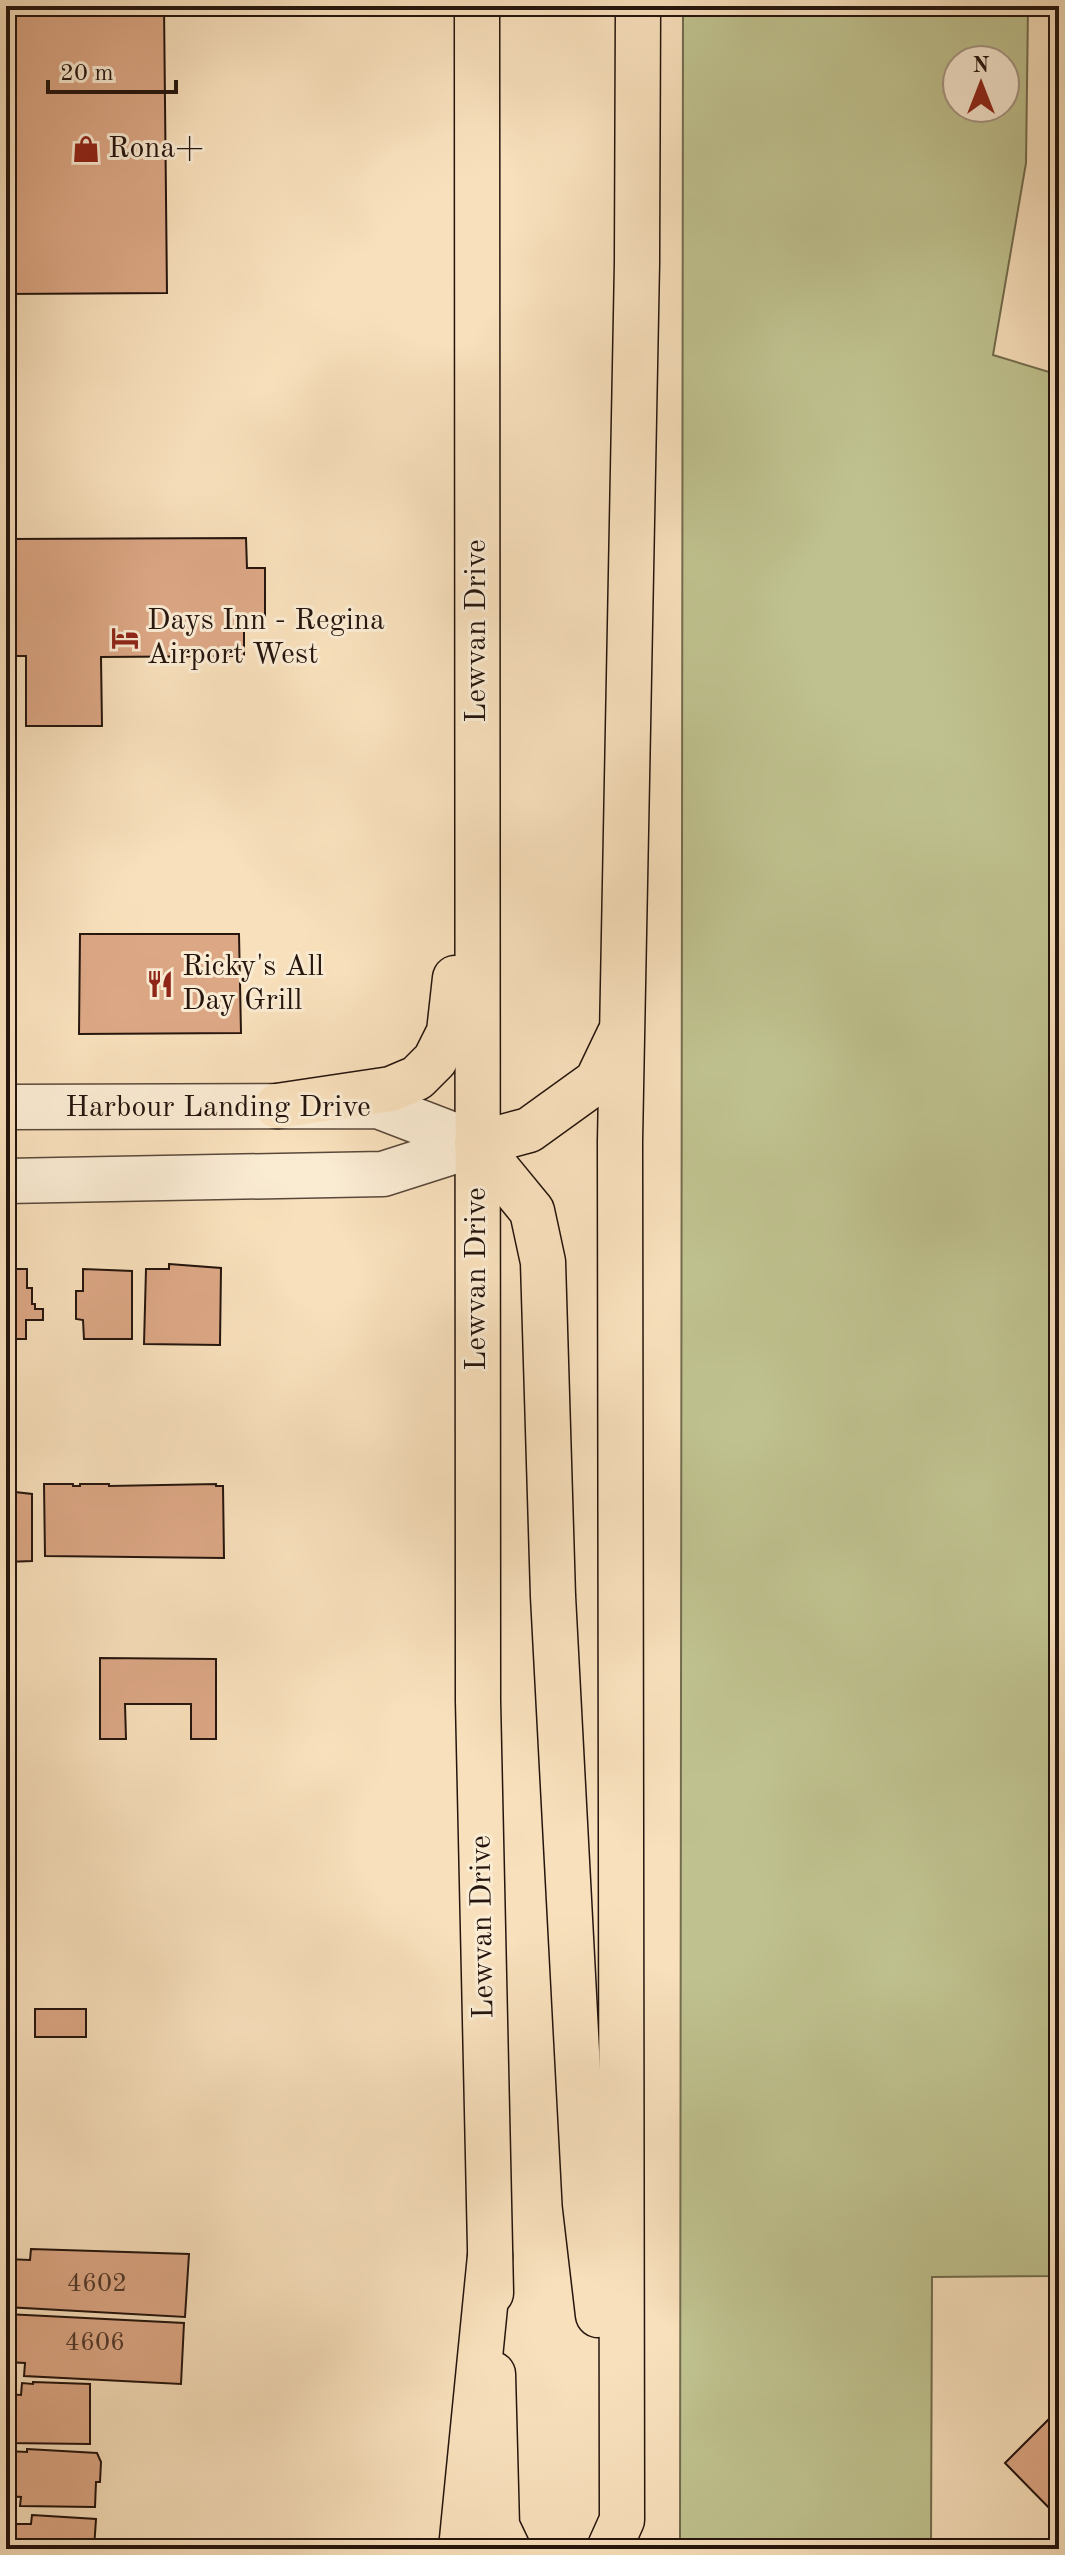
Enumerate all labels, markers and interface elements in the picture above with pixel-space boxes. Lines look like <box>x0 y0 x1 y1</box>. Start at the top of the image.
scale bar <box>48 44 176 94</box>
north arrow <box>941 44 1021 124</box>
text: N <box>973 55 990 77</box>
text: 20 m <box>60 62 114 86</box>
shop icon: Rona+ <box>71 134 101 164</box>
place label: Rona+ <box>108 134 204 164</box>
street label: Lewvan Drive <box>462 539 492 723</box>
place label: Days Inn - Regina Airport West <box>147 606 385 670</box>
hotel icon: Days Inn - Regina Airport West <box>110 623 140 653</box>
place label: Ricky's All Day Grill <box>182 952 324 1016</box>
restaurant icon: Ricky's All Day Grill <box>145 969 175 999</box>
street label: Harbour Landing Drive <box>65 1093 371 1123</box>
street label: Lewvan Drive <box>462 1187 492 1371</box>
street label: Lewvan Drive <box>466 1835 500 2019</box>
house number: 4602 <box>67 2271 127 2297</box>
house number: 4606 <box>65 2330 125 2356</box>

